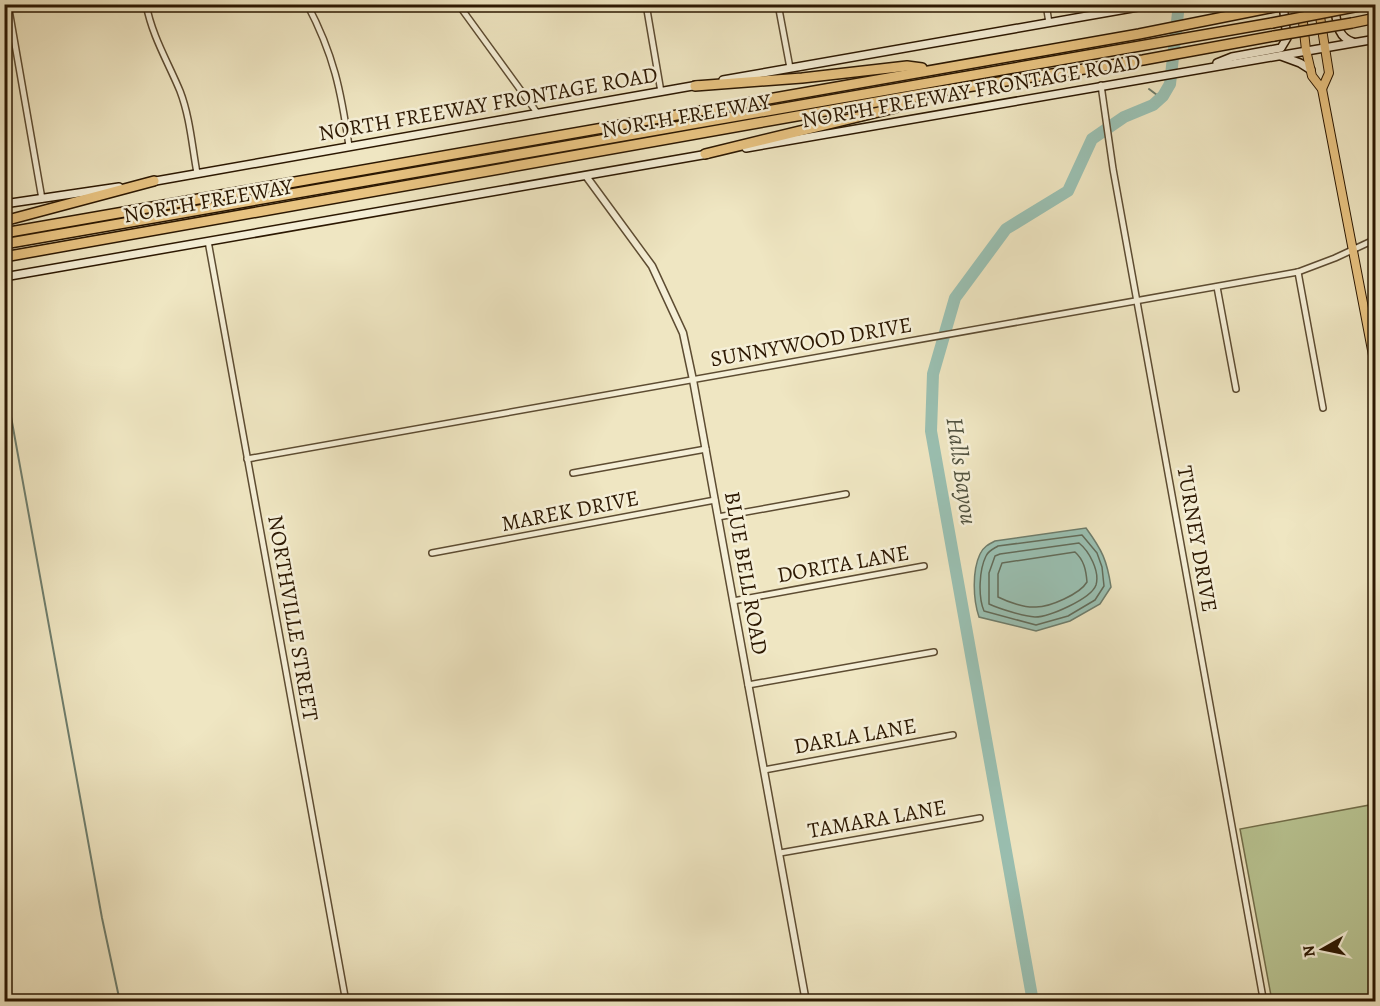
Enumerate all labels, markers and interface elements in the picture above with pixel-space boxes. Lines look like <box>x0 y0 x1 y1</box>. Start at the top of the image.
street label: NORTH FREEWAY FRONTAGE ROAD <box>799 46 1143 136</box>
street label: NORTH FREEWAY FRONTAGE ROAD <box>316 59 660 149</box>
street label: NORTH FREEWAY <box>599 86 774 146</box>
street label: NORTH FREEWAY <box>121 171 296 231</box>
street label: SUNNYWOOD DRIVE <box>708 310 914 374</box>
water label: Halls Bayou <box>939 415 985 527</box>
street label: TURNEY DRIVE <box>1169 463 1225 615</box>
street label: MAREK DRIVE <box>499 483 641 539</box>
street label: BLUE BELL ROAD <box>717 489 775 657</box>
street label: NORTHVILLE STREET <box>260 513 326 723</box>
street label: DORITA LANE <box>775 538 911 590</box>
street label: DARLA LANE <box>791 710 919 762</box>
street label: TAMARA LANE <box>806 792 948 846</box>
north arrow <box>1293 919 1353 979</box>
text: N <box>1297 943 1321 959</box>

